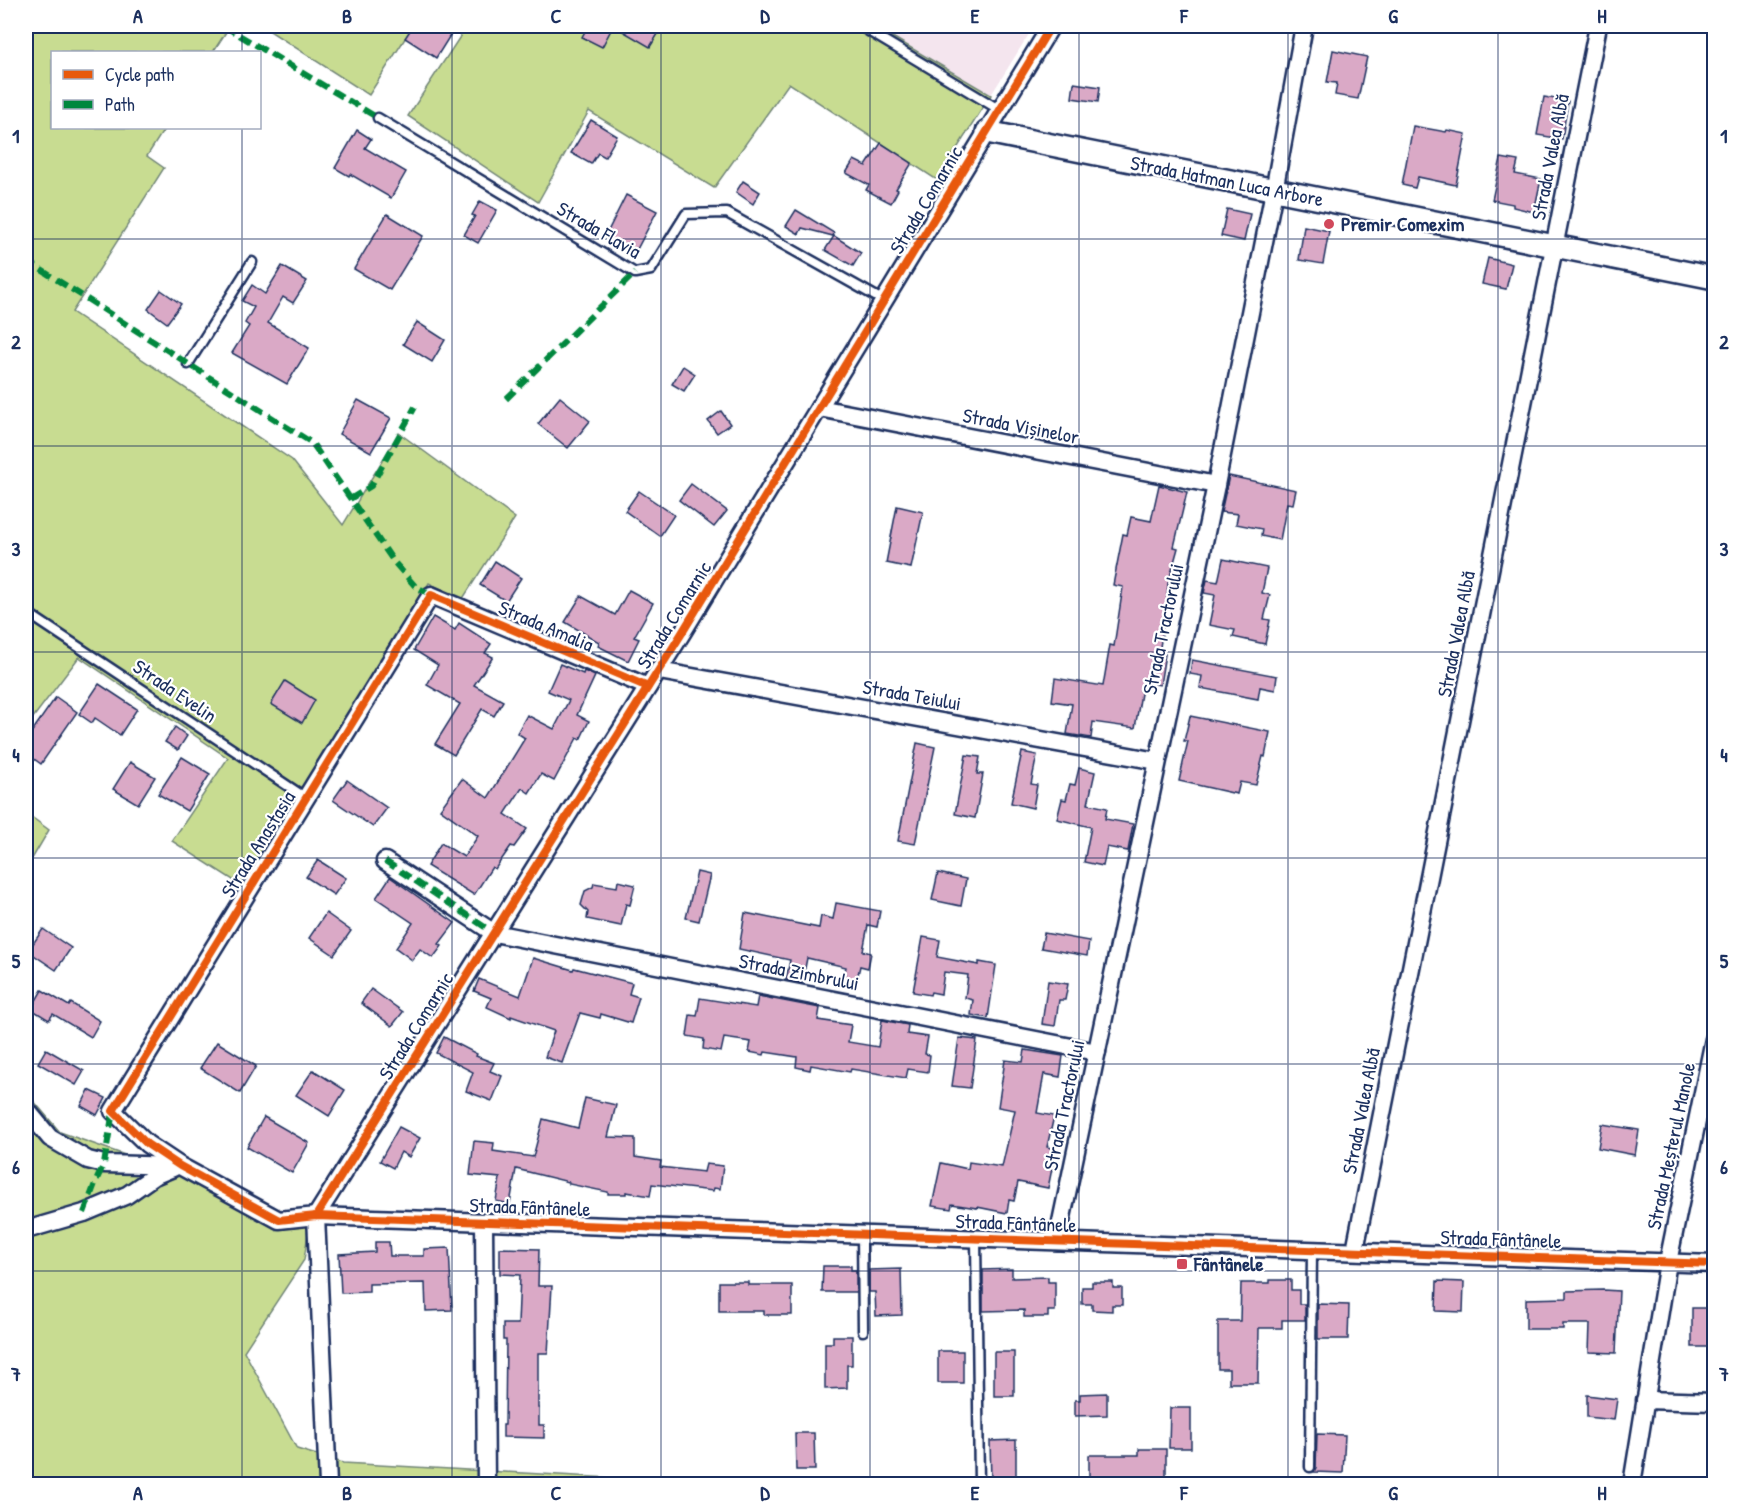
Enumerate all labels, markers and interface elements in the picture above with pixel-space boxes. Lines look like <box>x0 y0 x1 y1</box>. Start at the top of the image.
text: A <box>133 2 143 29</box>
text: B <box>342 2 352 29</box>
text: C <box>551 2 562 29</box>
text: D <box>760 2 770 29</box>
text: E <box>971 2 980 29</box>
text: F <box>1179 2 1189 29</box>
text: G <box>1388 2 1398 29</box>
text: H <box>1597 2 1607 29</box>
legend <box>51 51 261 129</box>
text: Cycle path <box>105 62 175 87</box>
street label: Strada Valea Albă <box>1524 91 1575 222</box>
text: Path <box>105 92 135 117</box>
text: 1 <box>12 122 20 149</box>
text: 1 <box>1720 122 1728 149</box>
street label: Strada Comarnic <box>883 141 968 259</box>
street label: Strada Hatman Luca Arbore <box>1128 149 1326 212</box>
street label: Strada Flavia <box>552 195 646 265</box>
place label: Premir Comexim <box>1341 210 1465 237</box>
marker: Premir Comexim <box>1322 217 1336 231</box>
text: 2 <box>11 328 21 355</box>
text: 2 <box>1719 328 1729 355</box>
street label: Strada Vișinelor <box>961 401 1082 450</box>
text: 3 <box>12 535 21 562</box>
text: 3 <box>1720 535 1729 562</box>
street label: Strada Comarnic <box>630 556 717 673</box>
street label: Strada Tractorului <box>1135 561 1190 697</box>
street label: Strada Valea Albă <box>1430 568 1481 699</box>
street label: Strada Amalia <box>495 593 598 658</box>
street label: Strada Evelin <box>128 653 222 728</box>
street label: Strada Teiului <box>861 673 963 716</box>
text: 4 <box>12 741 20 768</box>
text: 4 <box>1720 741 1728 768</box>
street label: Strada Anastasia <box>214 785 301 902</box>
text: 5 <box>12 947 21 974</box>
street label: Strada Zimbrului <box>737 947 861 996</box>
text: 5 <box>1720 947 1729 974</box>
street label: Strada Comarnic <box>372 967 459 1084</box>
street label: Strada Tractorului <box>1036 1037 1091 1173</box>
street label: Strada Valea Albă <box>1335 1045 1386 1176</box>
street label: Strada Meșterul Manole <box>1640 1060 1701 1232</box>
text: 6 <box>12 1153 20 1180</box>
text: 6 <box>1720 1153 1728 1180</box>
street label: Strada Fântânele <box>469 1191 591 1222</box>
street label: Strada Fântânele <box>955 1207 1077 1238</box>
street label: Strada Fântânele <box>1440 1223 1562 1254</box>
place label: Fântânele <box>1193 1250 1263 1277</box>
marker: Fântânele <box>1175 1257 1189 1271</box>
text: 7 <box>10 1360 21 1387</box>
text: 7 <box>1718 1360 1729 1387</box>
text: A <box>133 1479 143 1506</box>
text: B <box>342 1479 352 1506</box>
text: C <box>551 1479 562 1506</box>
text: D <box>760 1479 770 1506</box>
text: E <box>971 1479 980 1506</box>
text: F <box>1179 1479 1189 1506</box>
text: G <box>1388 1479 1398 1506</box>
text: H <box>1597 1479 1607 1506</box>

